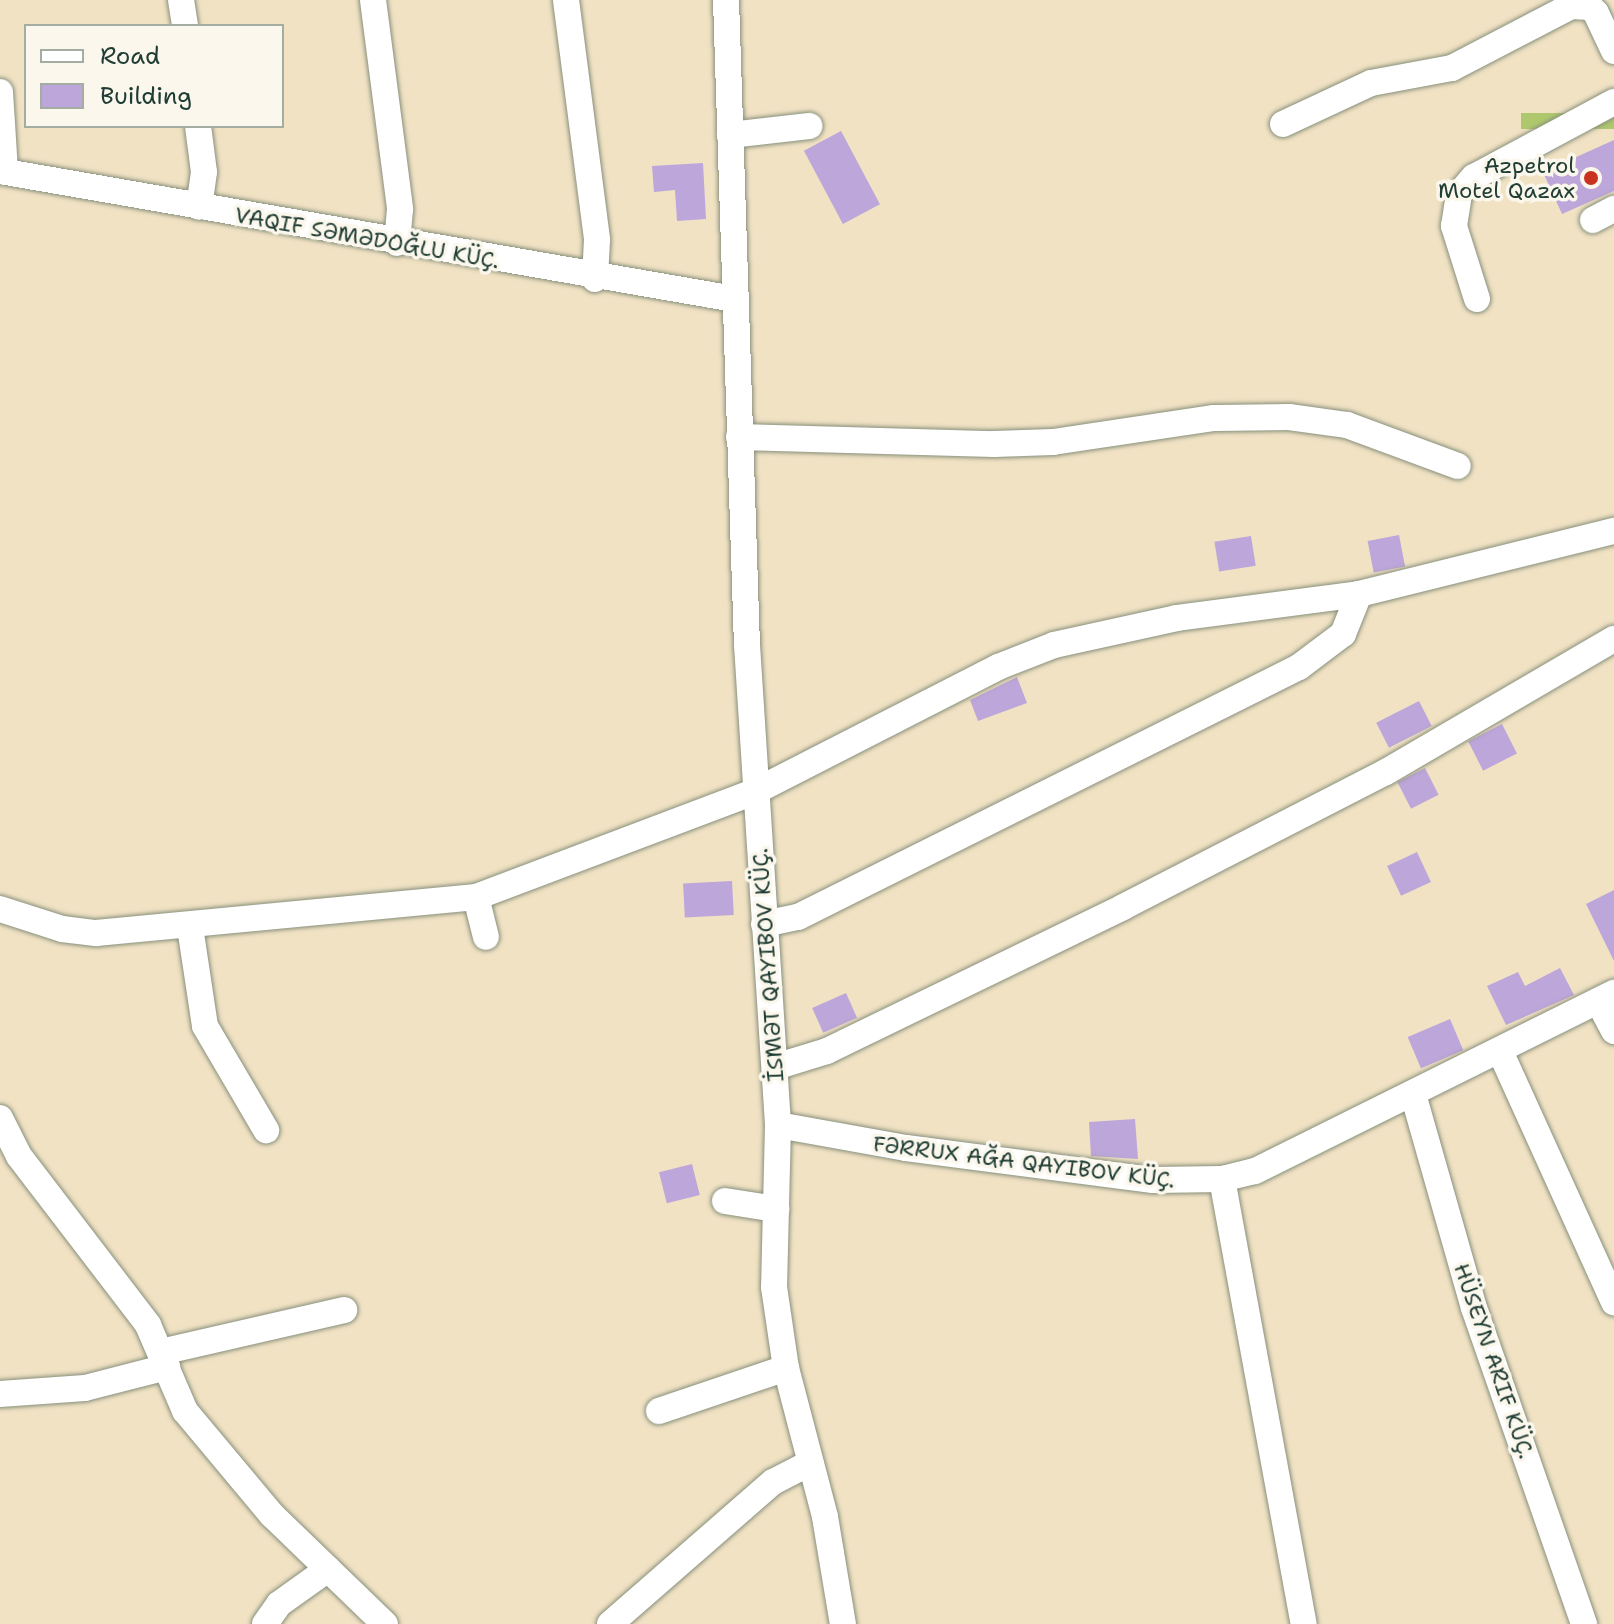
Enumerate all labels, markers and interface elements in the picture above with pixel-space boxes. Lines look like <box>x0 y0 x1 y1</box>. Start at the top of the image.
legend <box>24 24 284 128</box>
text: Road <box>100 40 160 72</box>
text: Building <box>100 80 192 112</box>
place label: Azpetrol Motel Qazax <box>1438 152 1575 204</box>
marker: Azpetrol Motel Qazax <box>1582 169 1600 187</box>
street label: VAQIF SƏMƏDOĞLU KÜÇ. <box>233 202 501 274</box>
street label: İSMƏT QAYIBOV KÜÇ. <box>747 847 789 1083</box>
street label: FƏRRUX AĞA QAYIBOV KÜÇ. <box>872 1130 1176 1194</box>
street label: HÜSEYN ARIF KÜÇ. <box>1448 1260 1540 1462</box>

